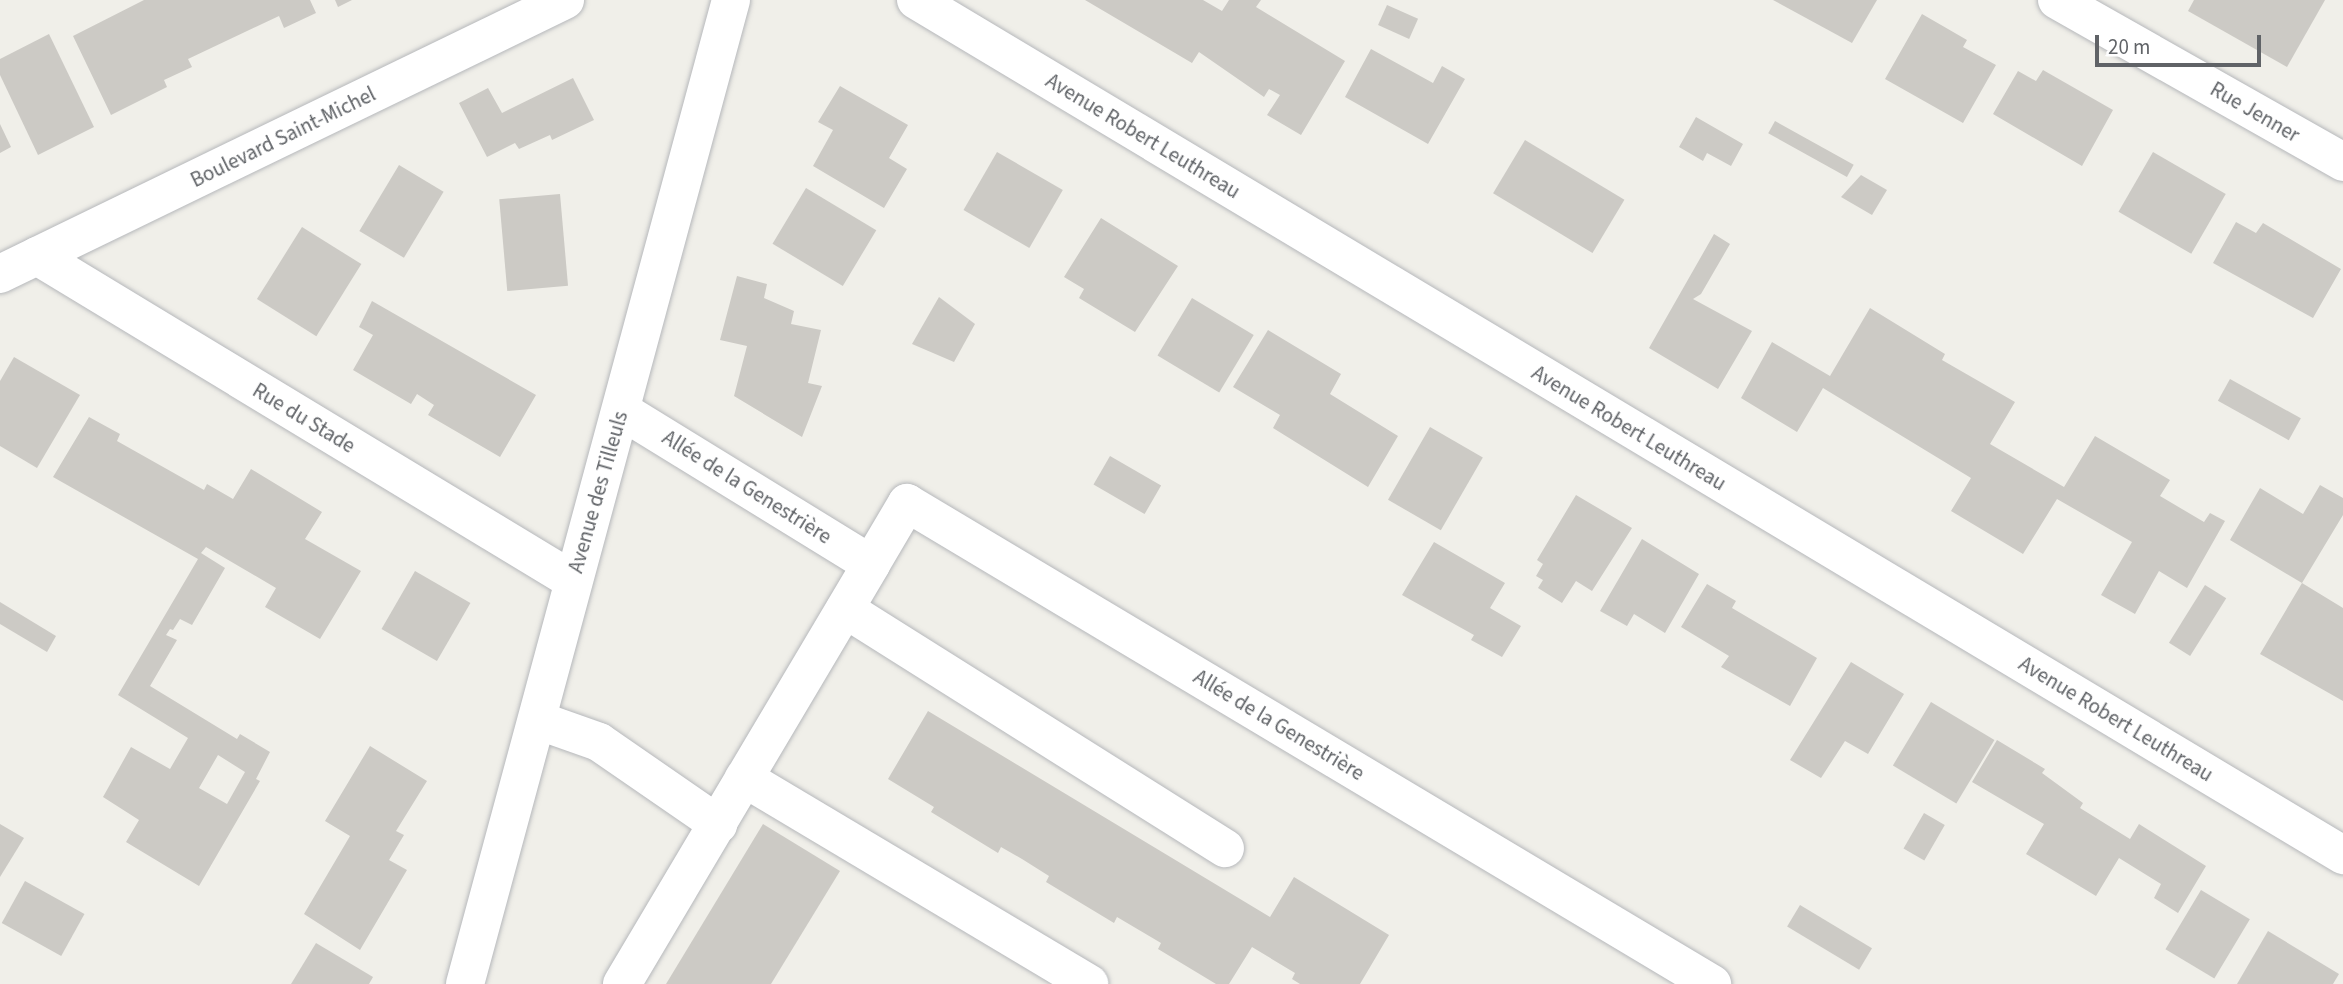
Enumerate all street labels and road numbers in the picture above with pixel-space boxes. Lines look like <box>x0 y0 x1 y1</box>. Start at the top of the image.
street label: Avenue Robert Leuthreau <box>1041 68 1245 204</box>
street label: Rue Jenner <box>2206 76 2304 148</box>
street label: Boulevard Saint-Michel <box>186 81 380 193</box>
street label: Avenue Robert Leuthreau <box>1527 360 1731 496</box>
street label: Rue du Stade <box>248 378 360 458</box>
street label: Avenue des Tilleuls <box>563 408 633 576</box>
street label: Allée de la Genestrière <box>658 425 836 549</box>
street label: Avenue Robert Leuthreau <box>2014 651 2218 787</box>
street label: Allée de la Genestrière <box>1189 664 1369 786</box>

